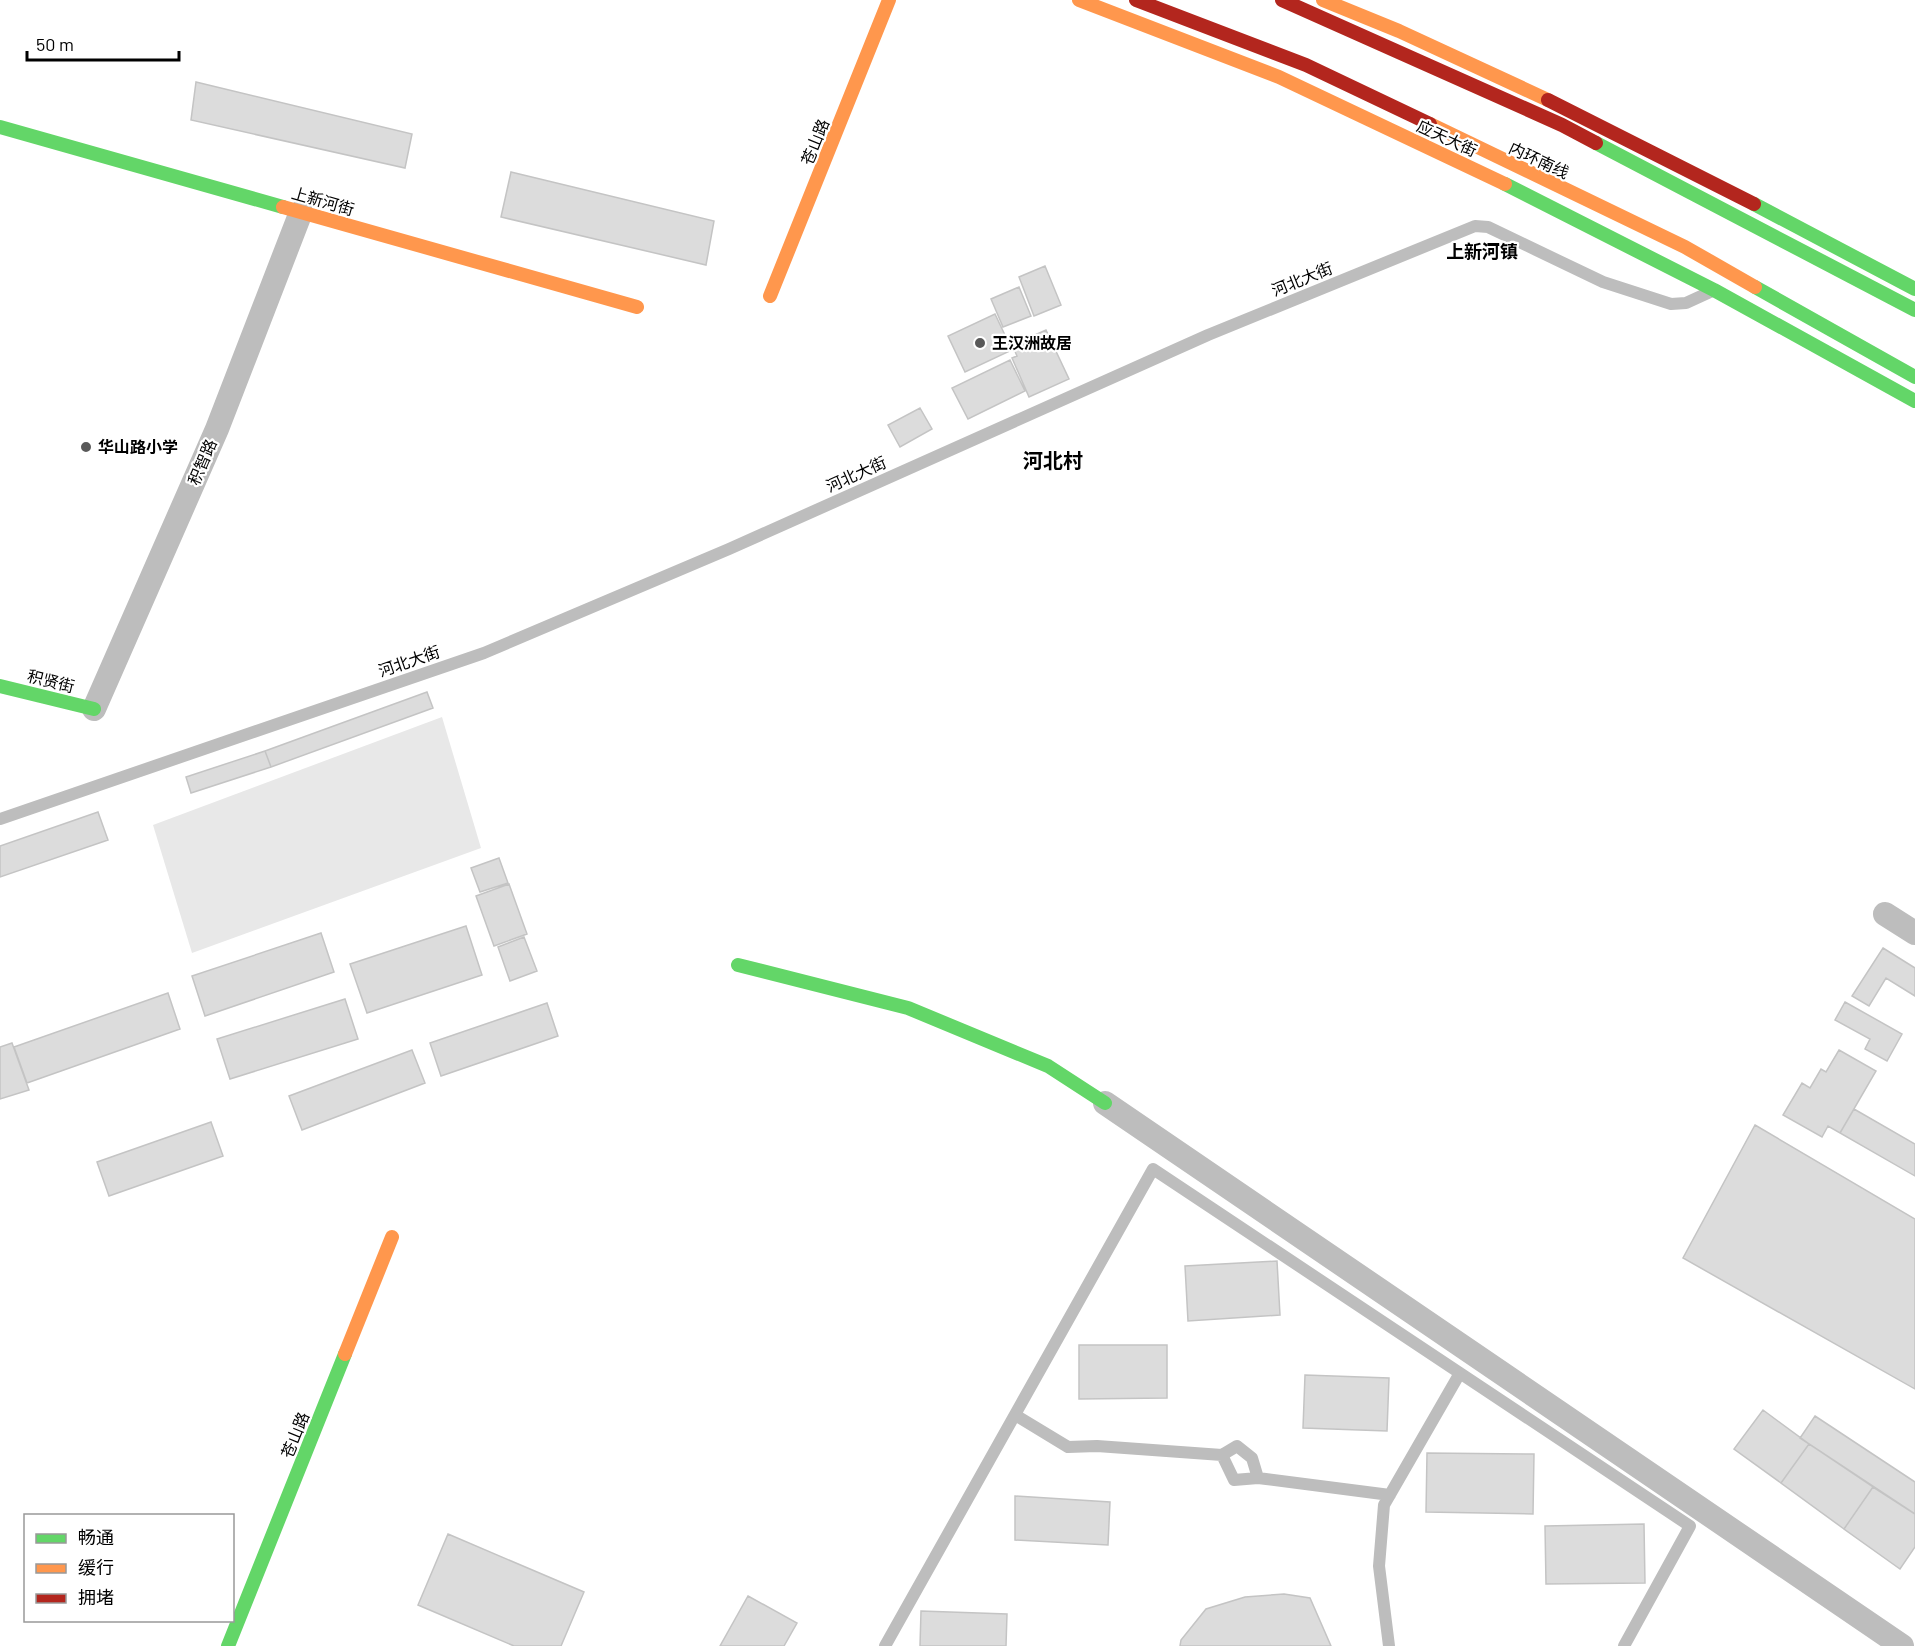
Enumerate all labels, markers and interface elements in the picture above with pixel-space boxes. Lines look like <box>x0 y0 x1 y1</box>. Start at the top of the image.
scale bar <box>27 24 178 62</box>
text: 50 m <box>36 33 74 55</box>
street label: 应天大街 <box>1414 115 1480 160</box>
street label: 苍山路 <box>797 116 832 168</box>
street label: 内环南线 <box>1506 137 1572 182</box>
street label: 上新河街 <box>290 183 357 218</box>
district label: 上新河镇 <box>1446 240 1518 262</box>
street label: 河北大街 <box>1269 258 1335 299</box>
place label: 王汉洲故居 <box>992 333 1072 352</box>
marker: 王汉洲故居 <box>973 336 987 350</box>
street label: 积智路 <box>183 436 220 488</box>
place label: 华山路小学 <box>98 437 178 456</box>
marker: 华山路小学 <box>79 440 93 454</box>
district label: 河北村 <box>1023 448 1083 472</box>
street label: 河北大街 <box>823 452 889 495</box>
street label: 河北大街 <box>375 641 442 680</box>
street label: 积贤街 <box>26 665 77 696</box>
street label: 苍山路 <box>277 1409 312 1461</box>
legend <box>24 1514 234 1622</box>
text: 畅通 <box>78 1526 114 1548</box>
text: 缓行 <box>78 1556 114 1578</box>
text: 拥堵 <box>78 1586 114 1608</box>

